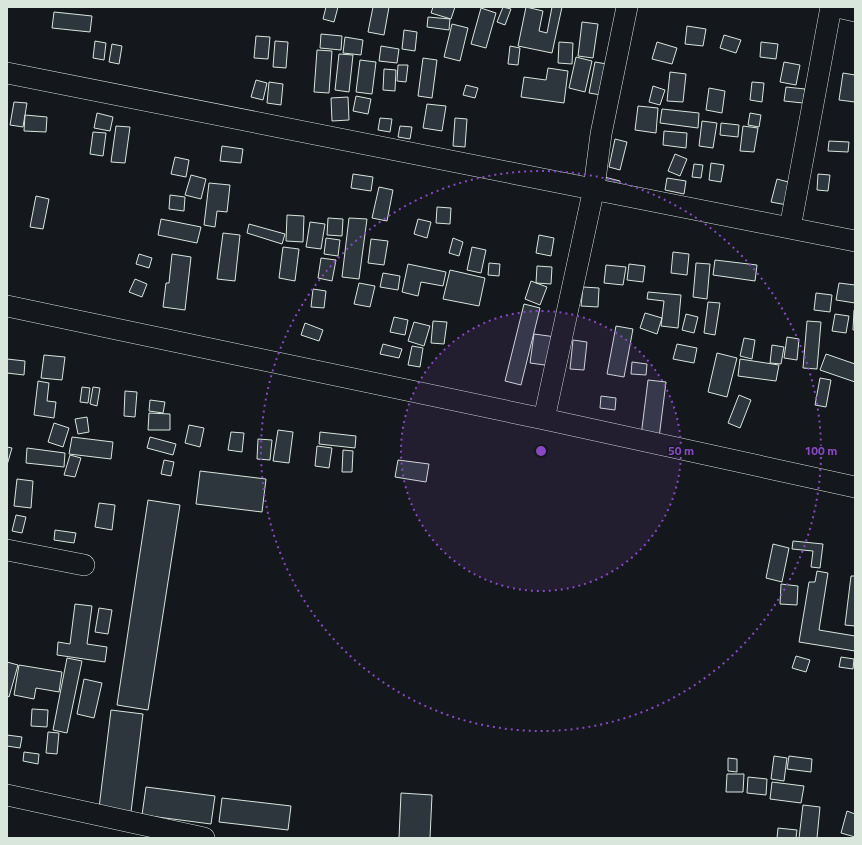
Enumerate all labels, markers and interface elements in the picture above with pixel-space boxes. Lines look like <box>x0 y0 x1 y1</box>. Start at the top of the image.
text: 50 m <box>668 441 694 460</box>
text: 100 m <box>805 441 837 460</box>
centre of rings <box>534 444 548 458</box>

